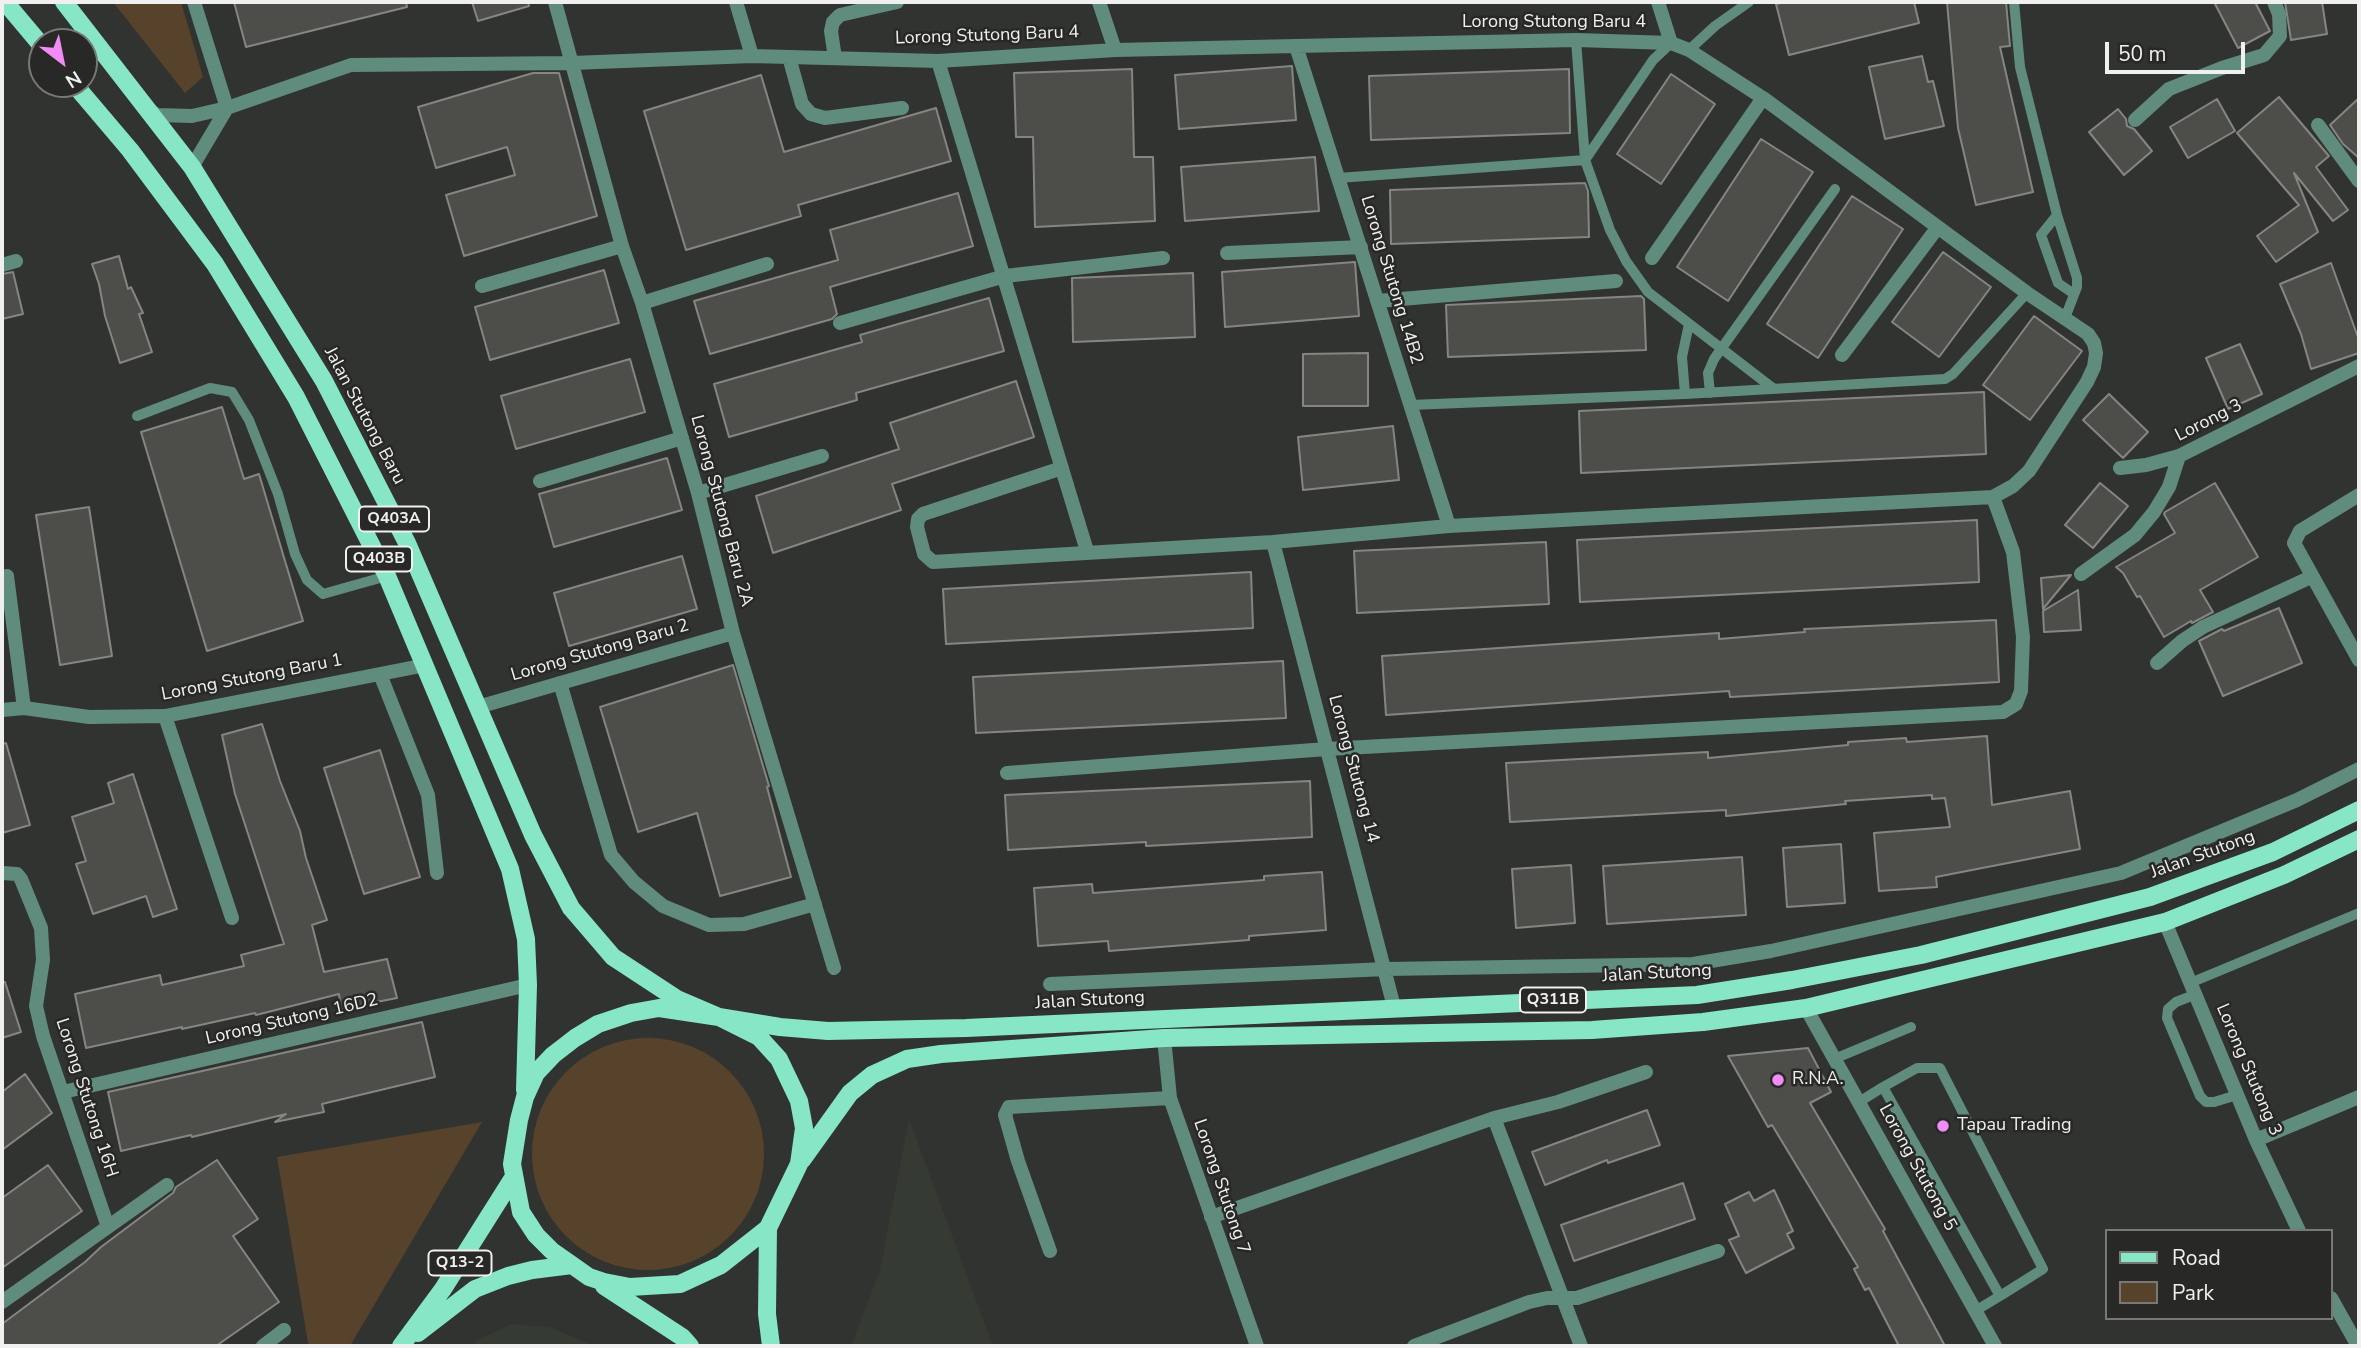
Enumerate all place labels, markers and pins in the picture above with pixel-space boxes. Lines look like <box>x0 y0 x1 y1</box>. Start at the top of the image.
place label: R.N.A. <box>1792 1069 1844 1091</box>
marker: R.N.A. <box>1770 1072 1786 1088</box>
place label: Tapau Trading <box>1957 1115 2072 1137</box>
marker: Tapau Trading <box>1935 1118 1951 1134</box>

